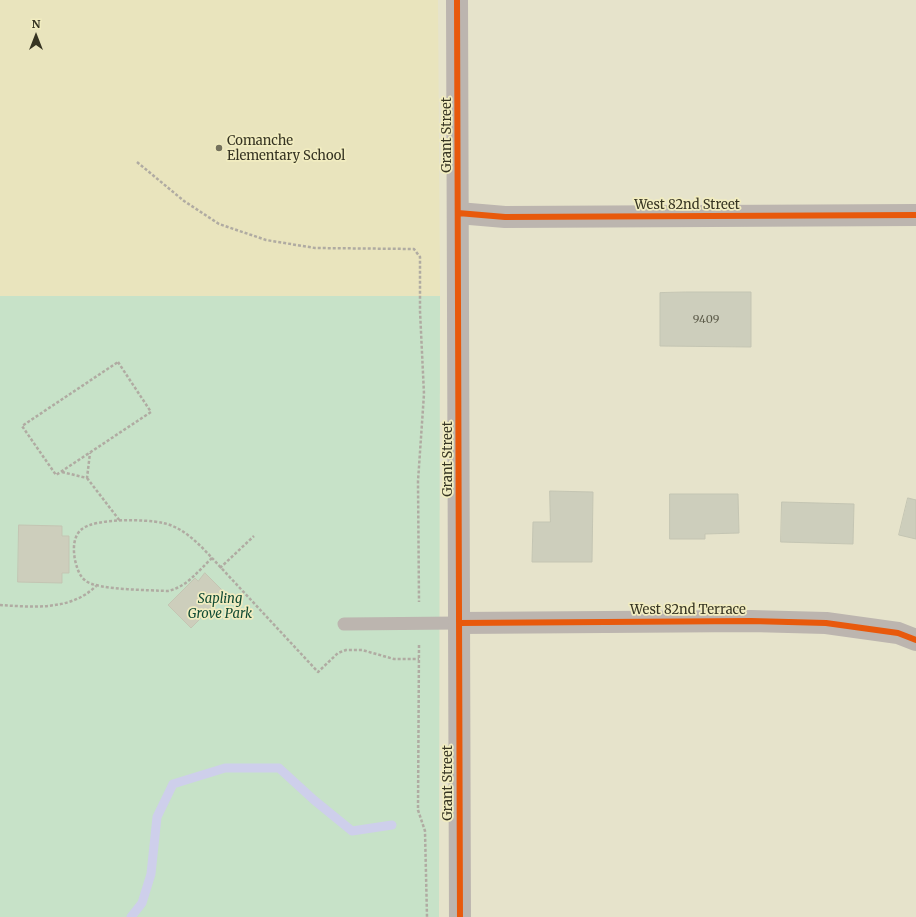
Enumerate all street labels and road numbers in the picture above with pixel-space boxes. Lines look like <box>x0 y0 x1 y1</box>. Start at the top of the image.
street label: Grant Street <box>439 97 455 173</box>
street label: West 82nd Street <box>634 197 740 213</box>
street label: Grant Street <box>440 421 456 497</box>
street label: West 82nd Terrace <box>630 602 746 618</box>
street label: Grant Street <box>440 745 456 821</box>

